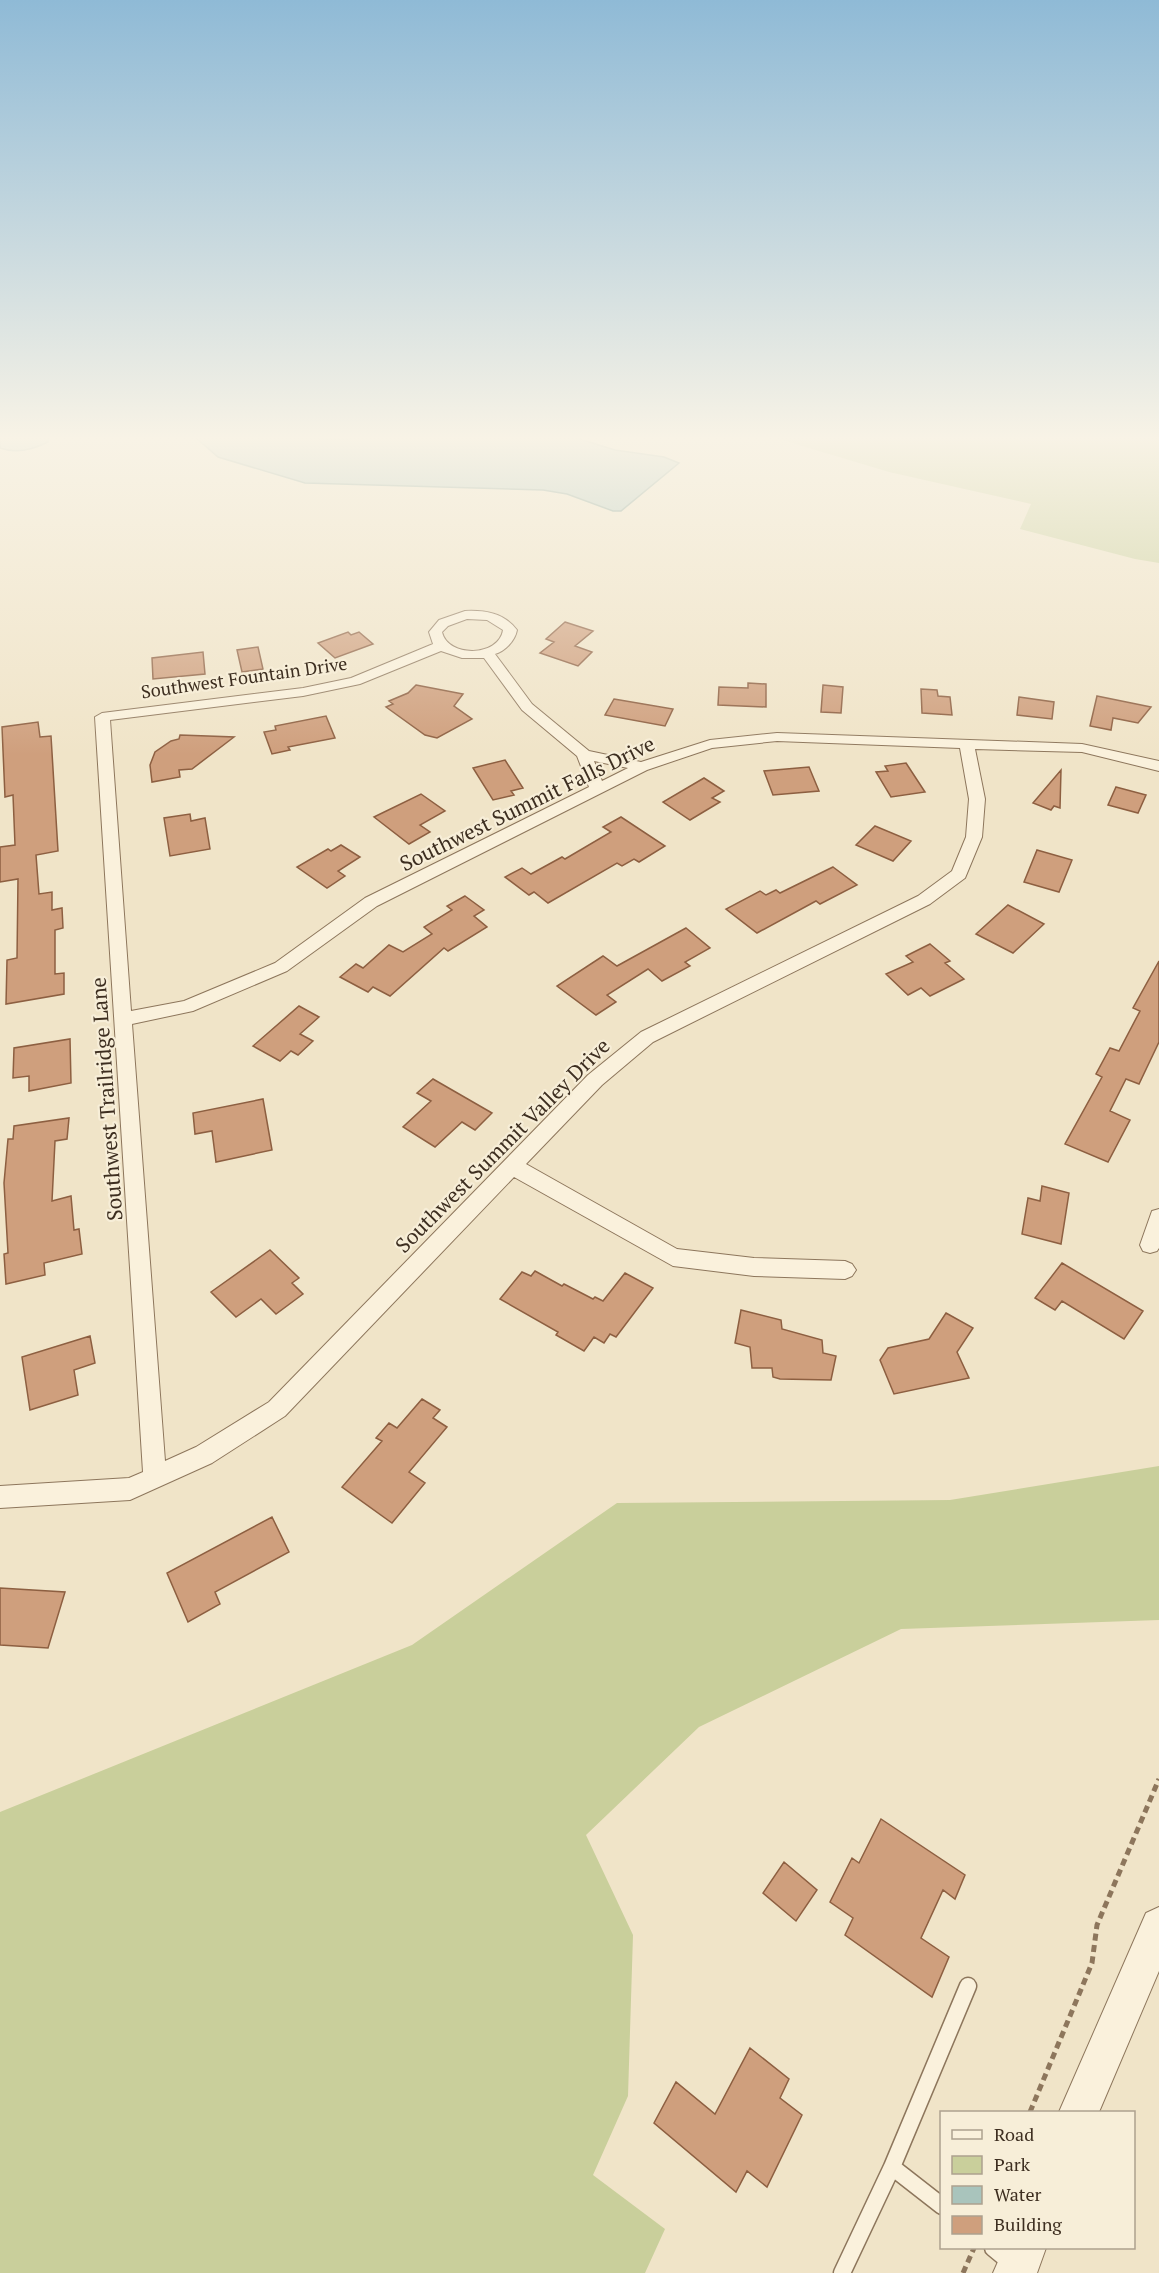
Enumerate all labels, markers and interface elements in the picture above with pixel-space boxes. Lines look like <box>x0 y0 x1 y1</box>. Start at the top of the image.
street label: Southwest Fountain Drive <box>139 651 349 703</box>
street label: Southwest Summit Falls Drive <box>395 729 659 877</box>
street label: Southwest Trailridge Lane <box>84 976 128 1222</box>
street label: Southwest Summit Valley Drive <box>389 1032 615 1258</box>
legend <box>940 2111 1135 2249</box>
text: Road <box>994 2122 1034 2146</box>
text: Park <box>994 2152 1031 2176</box>
text: Water <box>994 2182 1041 2206</box>
text: Building <box>994 2212 1062 2236</box>

